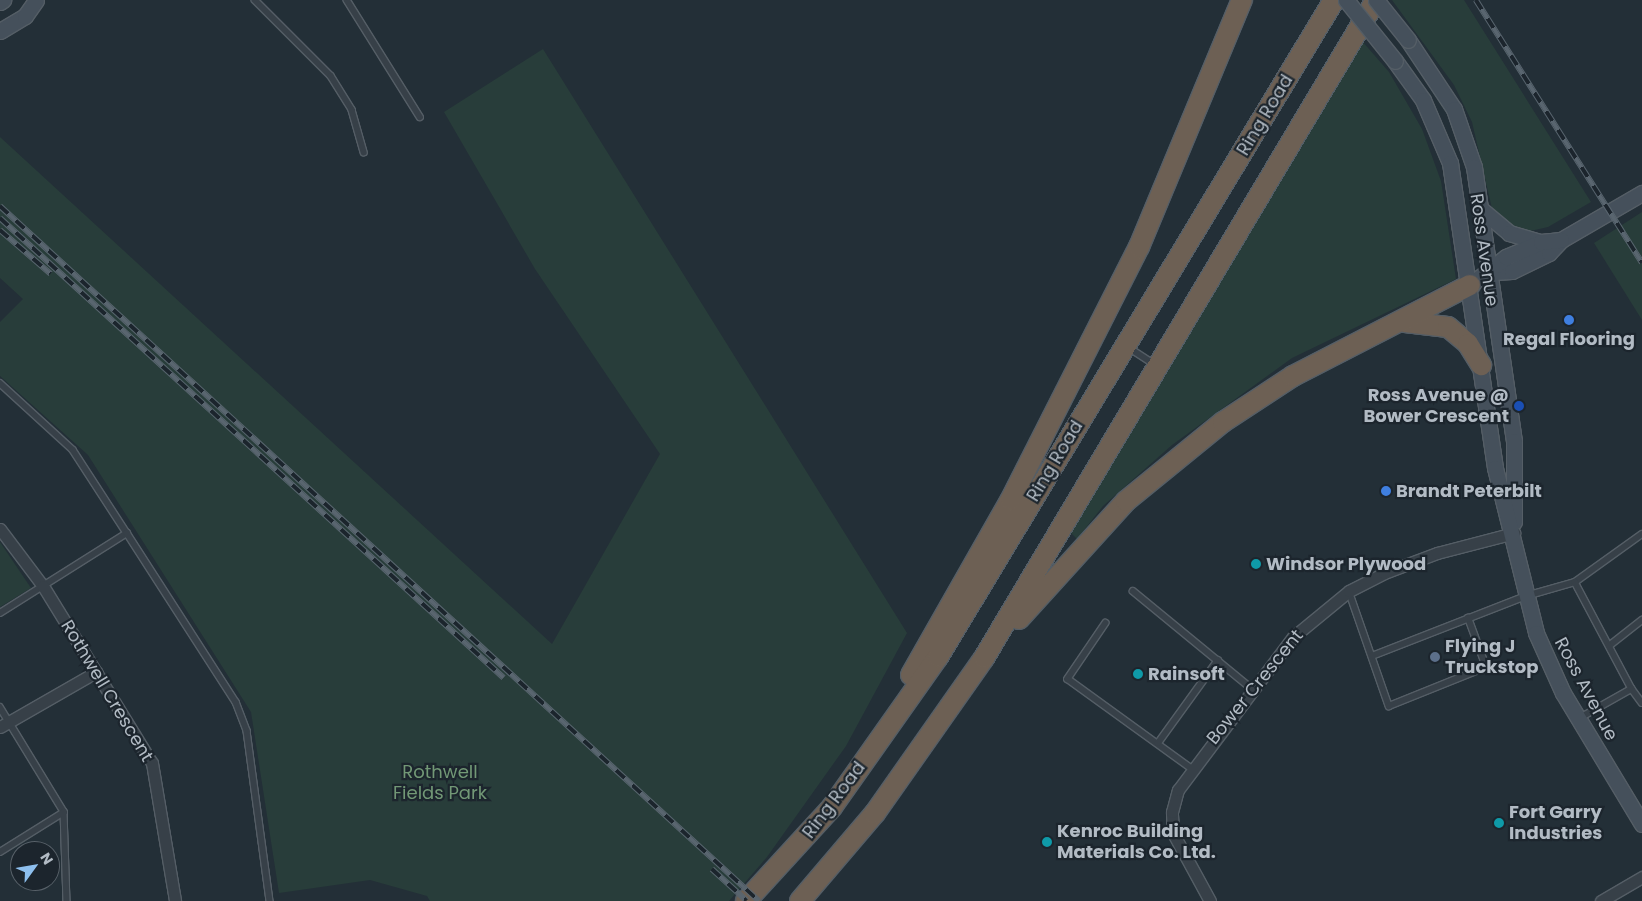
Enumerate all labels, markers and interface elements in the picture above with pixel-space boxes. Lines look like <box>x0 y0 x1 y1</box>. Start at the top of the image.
street label: Ring Road <box>1232 71 1298 159</box>
street label: Ross Avenue <box>1465 192 1503 308</box>
marker: Regal Flooring <box>1563 314 1575 326</box>
place label: Regal Flooring <box>1503 328 1635 350</box>
place label: Ross Avenue @ Bower Crescent <box>1364 385 1509 428</box>
marker: Ross Avenue @ Bower Crescent <box>1513 400 1525 412</box>
street label: Ring Road <box>1022 417 1088 505</box>
place label: Brandt Peterbilt <box>1396 480 1542 502</box>
marker: Brandt Peterbilt <box>1380 485 1392 497</box>
place label: Windsor Plywood <box>1266 553 1426 575</box>
marker: Windsor Plywood <box>1250 558 1262 570</box>
street label: Rothwell Crescent <box>56 616 158 766</box>
street label: Bower Crescent <box>1202 625 1308 749</box>
street label: Ross Avenue <box>1550 634 1622 744</box>
place label: Flying J Truckstop <box>1445 636 1539 679</box>
marker: Flying J Truckstop <box>1429 651 1441 663</box>
place label: Rainsoft <box>1148 663 1225 685</box>
marker: Rainsoft <box>1132 668 1144 680</box>
street label: Ring Road <box>798 757 870 843</box>
park label: Rothwell Fields Park <box>393 762 487 804</box>
place label: Fort Garry Industries <box>1509 802 1602 844</box>
marker: Fort Garry Industries <box>1493 817 1505 829</box>
place label: Kenroc Building Materials Co. Ltd. <box>1057 821 1216 864</box>
marker: Kenroc Building Materials Co. Ltd. <box>1041 836 1053 848</box>
north arrow <box>10 841 60 891</box>
text: N <box>36 849 58 868</box>

